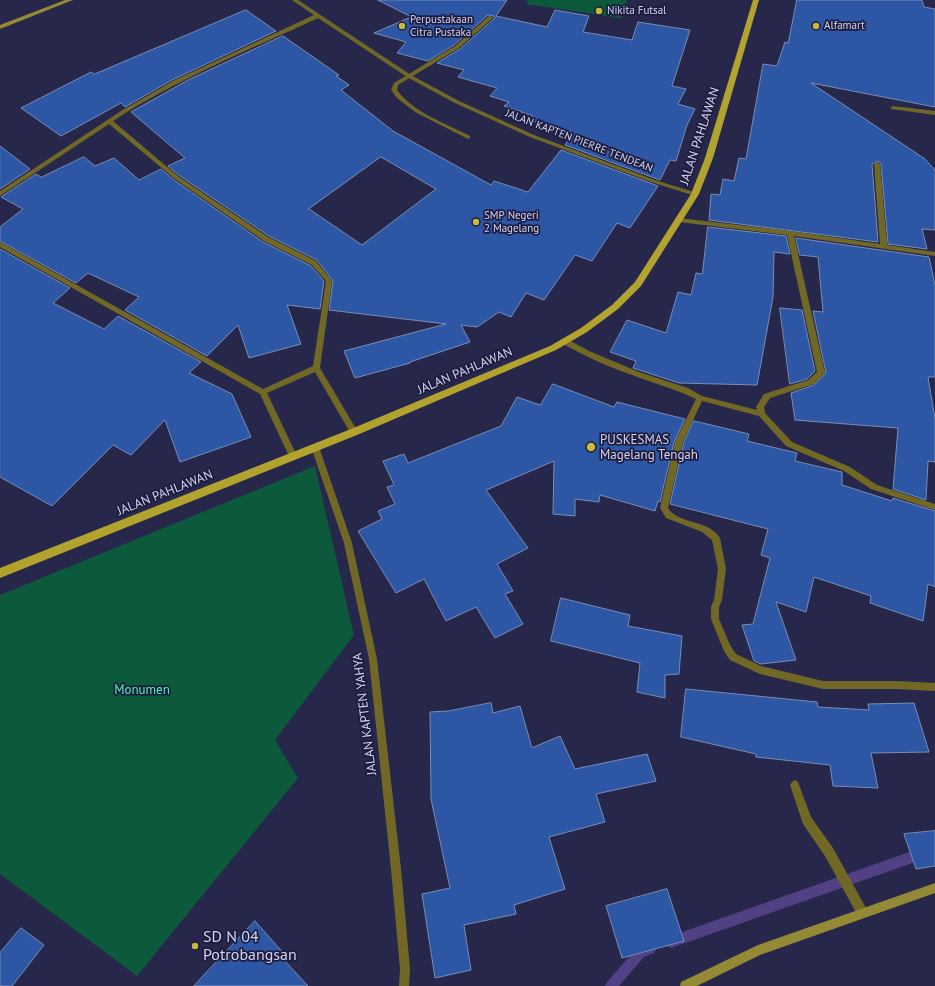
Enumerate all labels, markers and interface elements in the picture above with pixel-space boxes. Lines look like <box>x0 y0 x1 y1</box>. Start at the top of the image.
place label: Nikita Futsal <box>607 4 666 18</box>
marker: Nikita Futsal <box>594 6 604 16</box>
place label: Perpustakaan Citra Pustaka <box>410 13 473 39</box>
place label: Alfamart <box>824 19 865 33</box>
marker: Perpustakaan Citra Pustaka <box>397 21 407 31</box>
marker: Alfamart <box>811 21 821 31</box>
street label: JALAN PAHLAWAN <box>677 85 723 187</box>
street label: JALAN KAPTEN PIERRE TENDEAN <box>503 107 655 175</box>
place label: SMP Negeri 2 Magelang <box>484 209 539 235</box>
marker: SMP Negeri 2 Magelang <box>471 217 481 227</box>
street label: JALAN PAHLAWAN <box>415 344 515 398</box>
place label: PUSKESMAS Magelang Tengah <box>600 432 698 463</box>
marker: PUSKESMAS Magelang Tengah <box>585 441 597 453</box>
street label: JALAN PAHLAWAN <box>115 467 215 519</box>
street label: JALAN KAPTEN YAHYA <box>350 652 380 776</box>
park label: Monumen <box>114 682 170 698</box>
place label: SD N 04 Potrobangsan <box>203 927 297 965</box>
marker: SD N 04 Potrobangsan <box>190 941 200 951</box>

